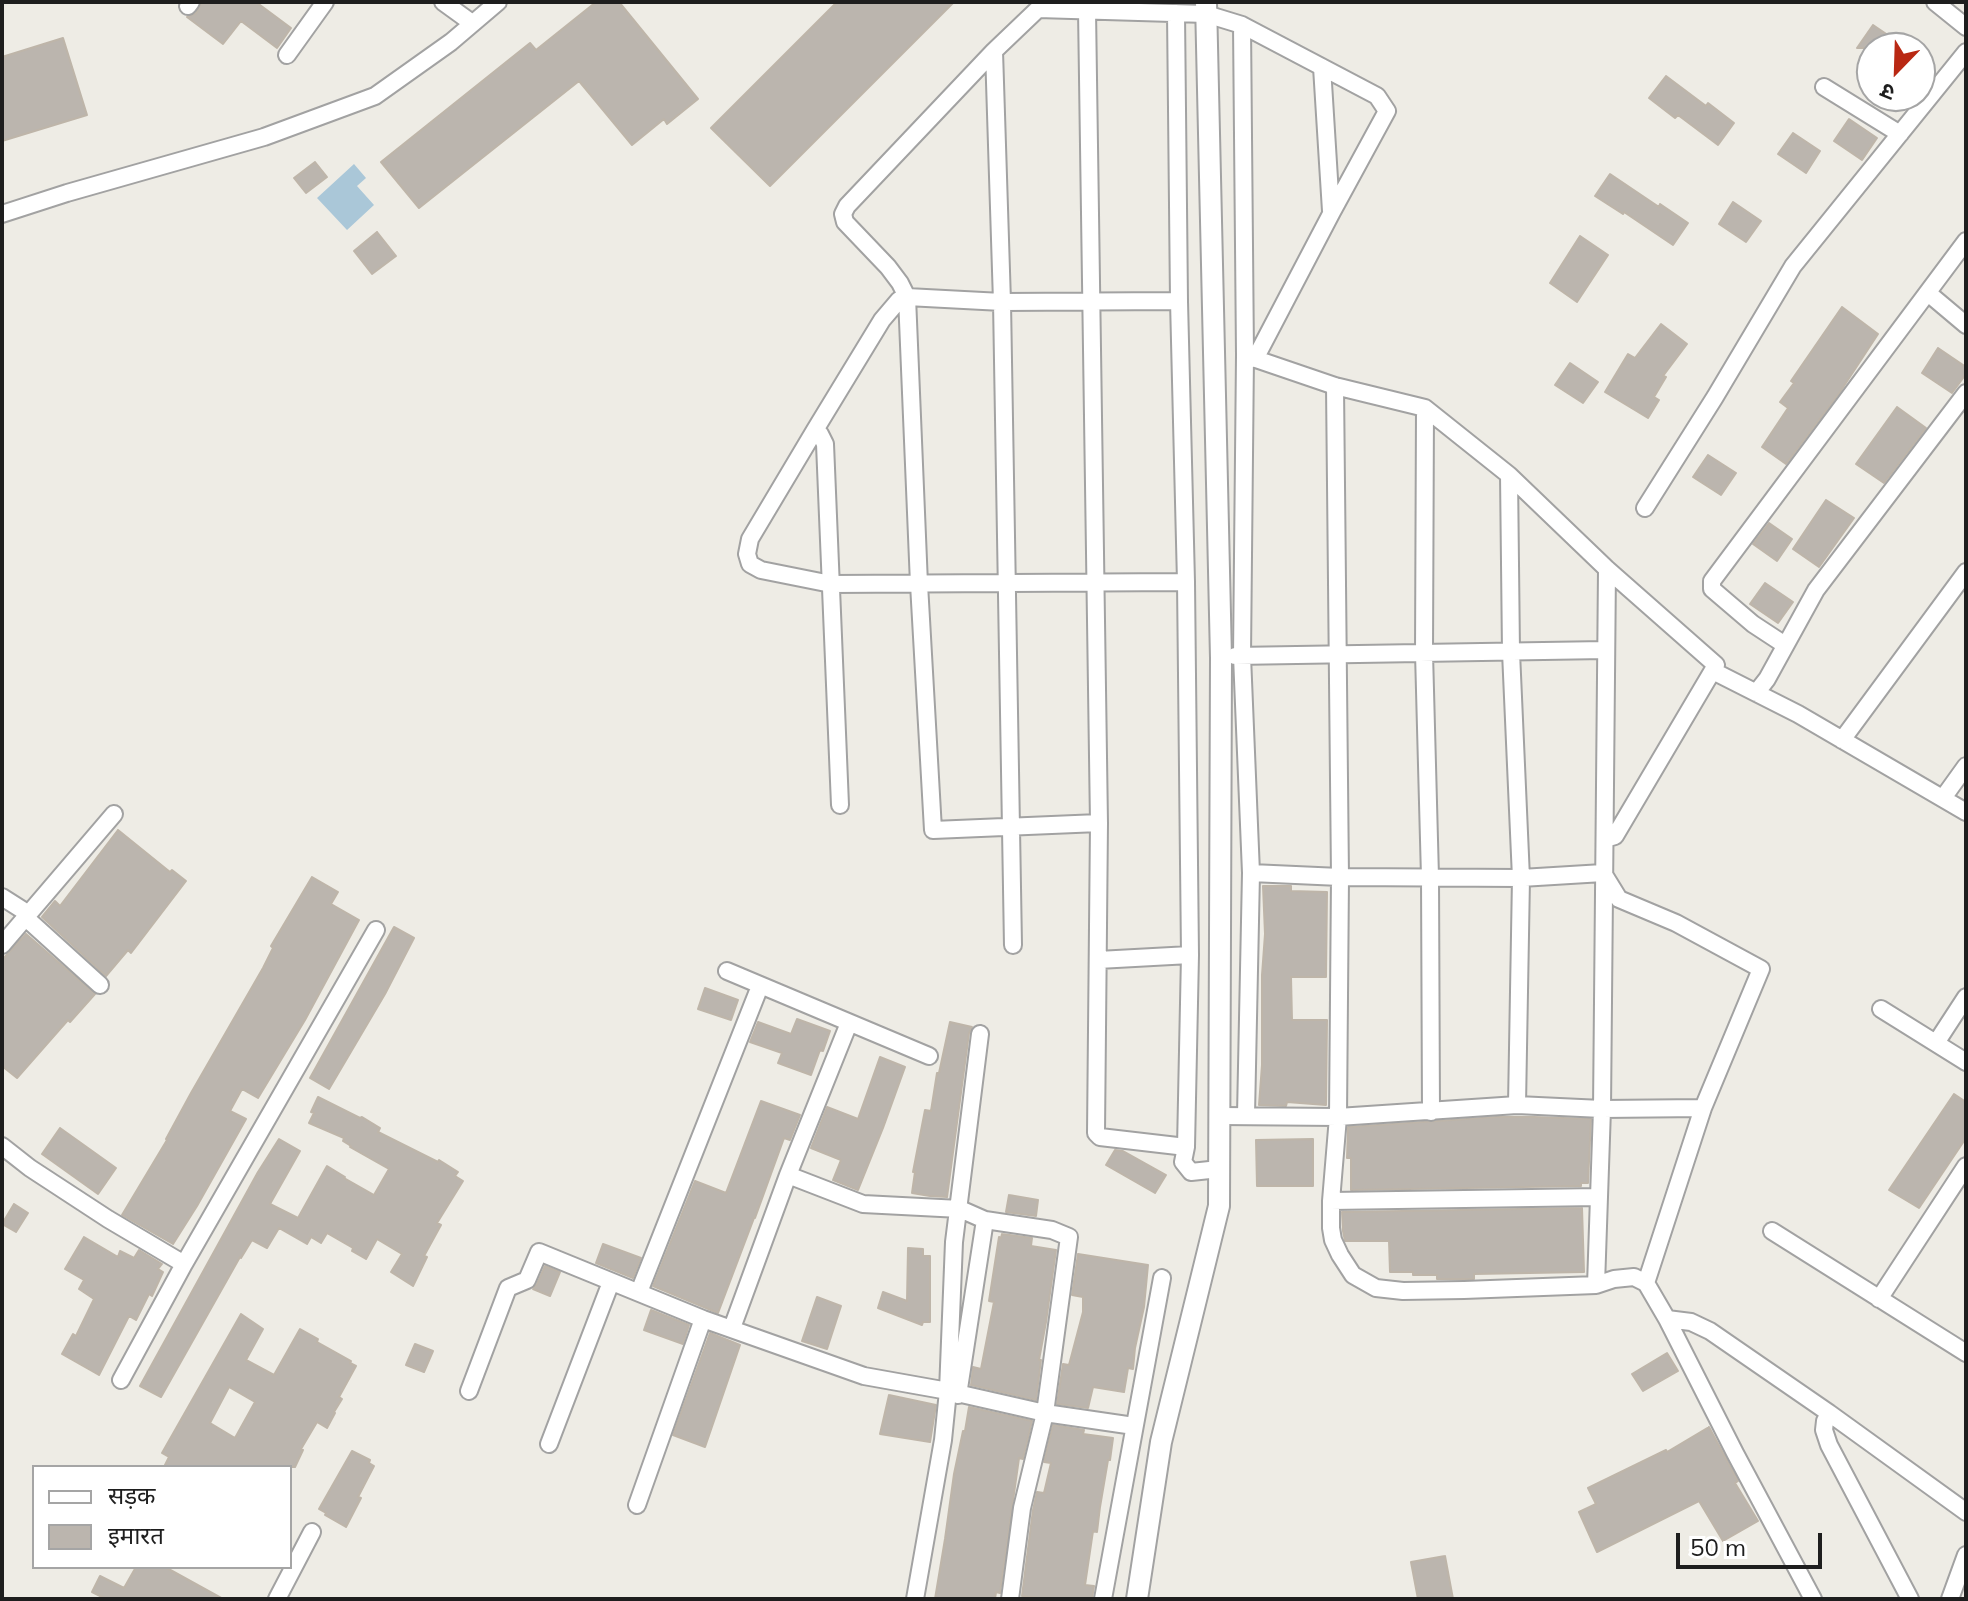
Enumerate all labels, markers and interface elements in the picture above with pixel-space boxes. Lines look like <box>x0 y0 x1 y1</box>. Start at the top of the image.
north arrow <box>1856 32 1936 112</box>
text: उ <box>1876 77 1899 108</box>
legend <box>32 1465 292 1569</box>
text: सड़क <box>108 1480 156 1510</box>
scale bar <box>1680 1517 1826 1567</box>
text: इमारत <box>108 1520 164 1550</box>
text: 50 m <box>1690 1532 1746 1562</box>

